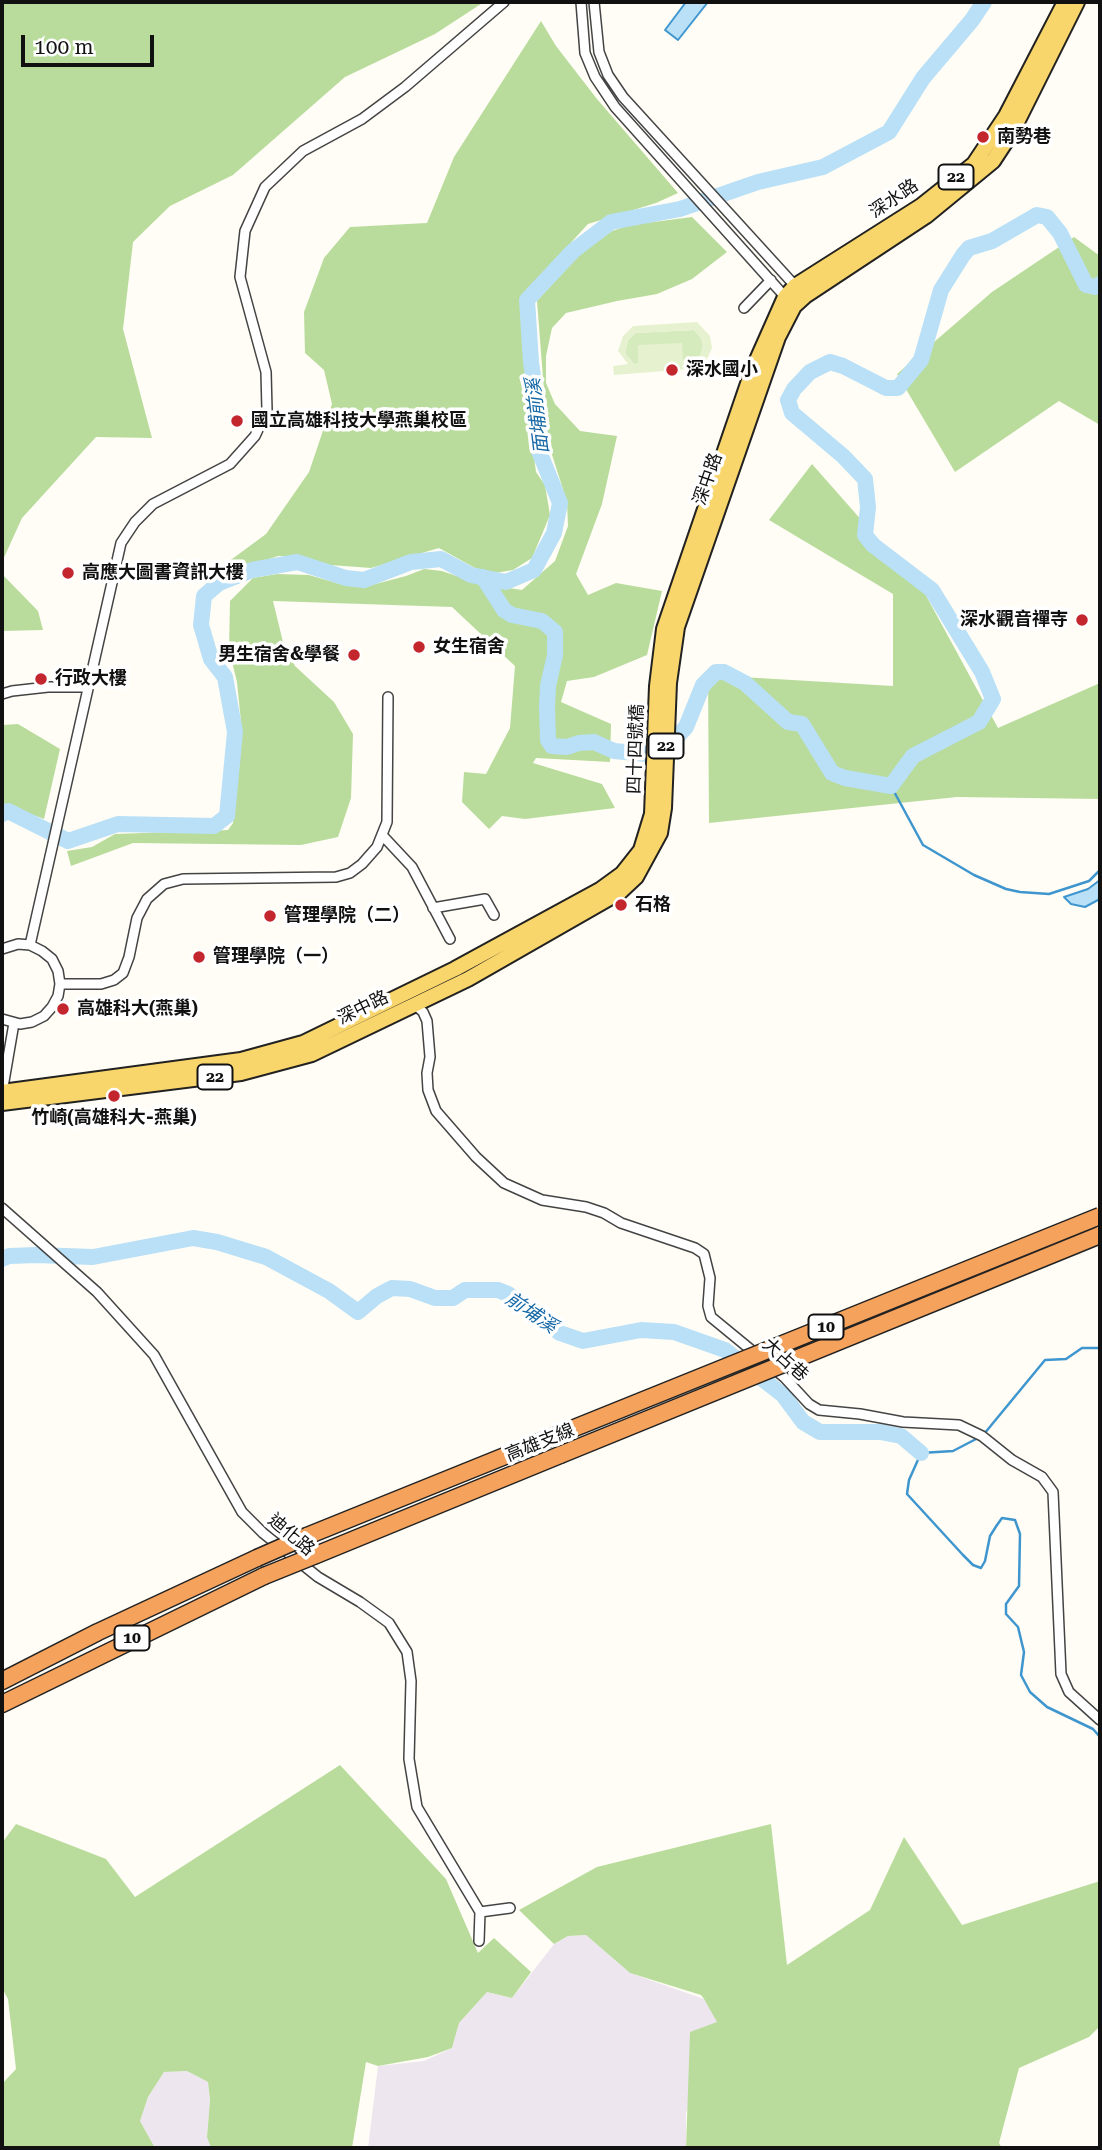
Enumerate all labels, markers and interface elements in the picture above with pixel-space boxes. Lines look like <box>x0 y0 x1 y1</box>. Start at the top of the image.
scale bar <box>24 21 158 65</box>
text: 100 m <box>34 35 94 59</box>
place label: 南勢巷 <box>997 126 1051 148</box>
marker: 南勢巷 <box>975 129 991 145</box>
road number: 22 <box>939 164 974 190</box>
street label: 深水路 <box>866 175 922 223</box>
place label: 深水國小 <box>686 359 758 381</box>
marker: 深水國小 <box>664 362 680 378</box>
water label: 面埔前溪 <box>522 377 554 455</box>
place label: 國立高雄科技大學燕巢校區 <box>251 410 467 432</box>
marker: 國立高雄科技大學燕巢校區 <box>229 413 245 429</box>
street label: 深中路 <box>689 450 727 508</box>
place label: 高應大圖書資訊大樓 <box>82 562 244 584</box>
marker: 高應大圖書資訊大樓 <box>60 565 76 581</box>
place label: 深水觀音禪寺 <box>960 609 1068 631</box>
marker: 深水觀音禪寺 <box>1074 612 1090 628</box>
place label: 女生宿舍 <box>433 636 505 658</box>
marker: 女生宿舍 <box>411 639 427 655</box>
place label: 男生宿舍&學餐 <box>218 644 340 666</box>
marker: 男生宿舍&學餐 <box>346 647 362 663</box>
place label: 行政大樓 <box>55 668 127 690</box>
marker: 行政大樓 <box>33 671 49 687</box>
street label: 四十四號橋 <box>624 704 648 794</box>
road number: 22 <box>648 734 684 758</box>
place label: 石格 <box>635 894 671 916</box>
marker: 石格 <box>613 897 629 913</box>
place label: 管理學院（二） <box>284 905 410 927</box>
marker: 管理學院（二） <box>262 908 278 924</box>
place label: 管理學院（一） <box>213 946 339 968</box>
marker: 管理學院（一） <box>191 949 207 965</box>
street label: 深中路 <box>334 986 392 1030</box>
place label: 高雄科大(燕巢) <box>77 998 198 1020</box>
marker: 高雄科大(燕巢) <box>55 1001 71 1017</box>
road number: 22 <box>198 1064 232 1090</box>
marker: 竹崎(高雄科大-燕巢) <box>106 1088 122 1104</box>
place label: 竹崎(高雄科大-燕巢) <box>31 1107 197 1129</box>
water label: 前埔溪 <box>501 1288 561 1338</box>
road number: 10 <box>808 1315 844 1340</box>
street label: 大占巷 <box>758 1334 812 1386</box>
street label: 高雄支線 <box>503 1420 577 1466</box>
street label: 迪化路 <box>263 1509 319 1561</box>
road number: 10 <box>114 1626 150 1650</box>

